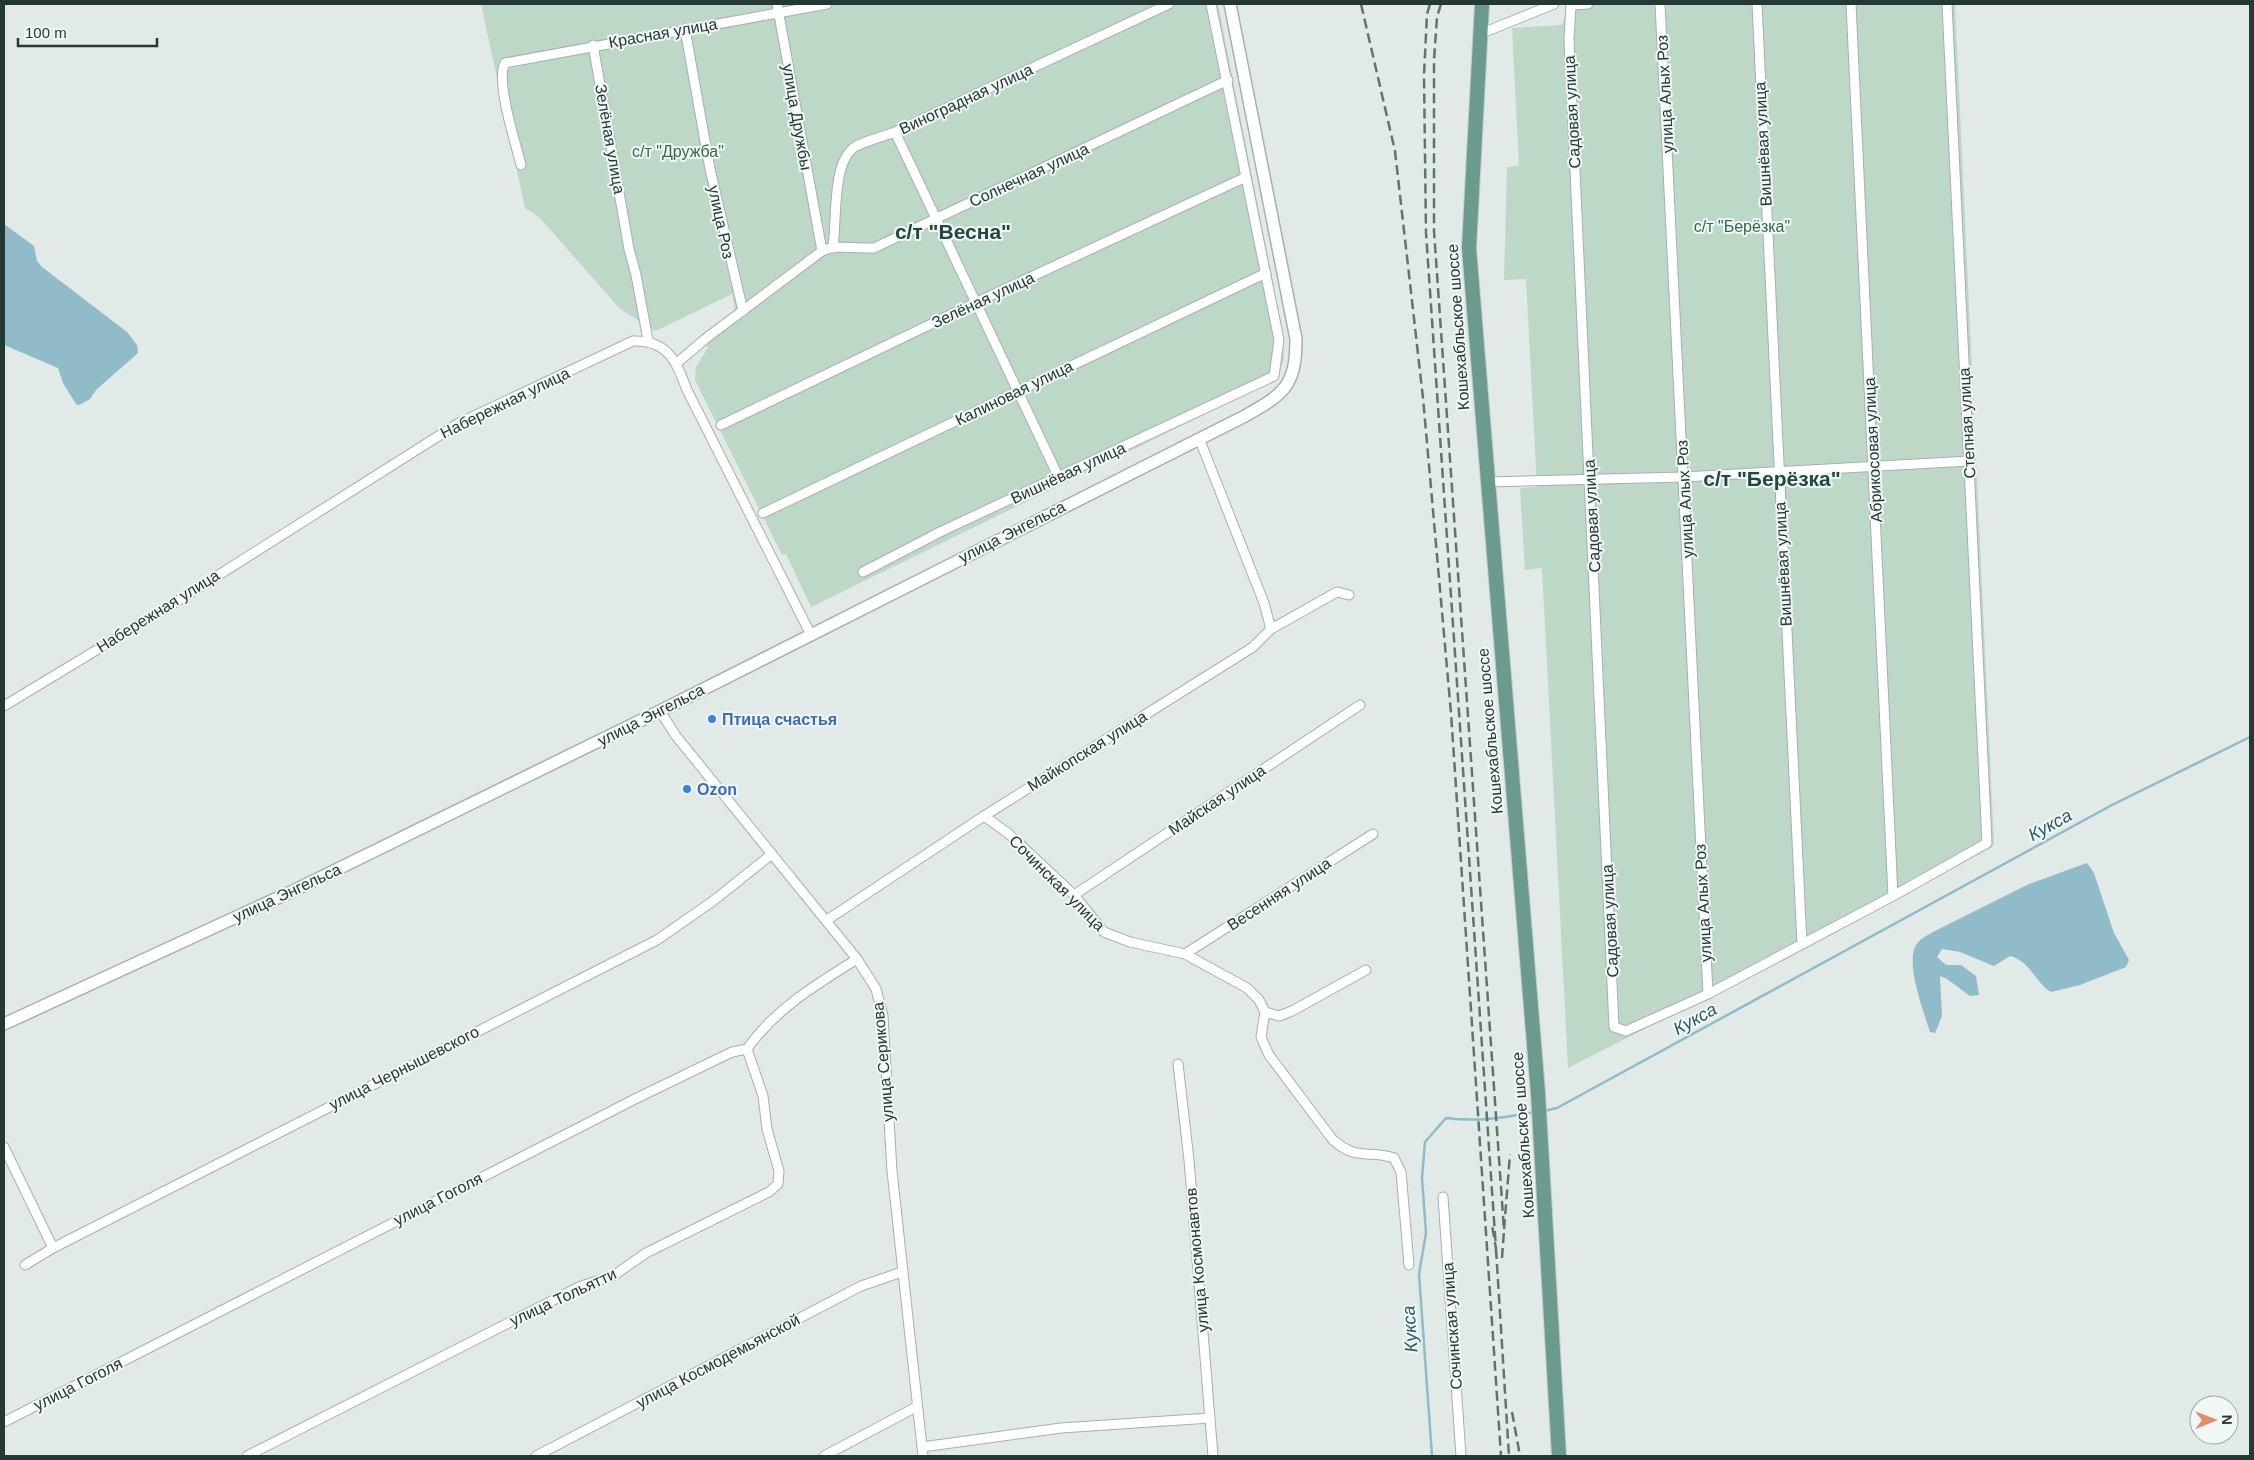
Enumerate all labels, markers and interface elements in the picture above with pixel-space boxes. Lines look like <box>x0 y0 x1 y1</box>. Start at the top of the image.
scale bar <box>18 15 156 47</box>
street label: Красная улица <box>607 15 719 51</box>
text: 100 m <box>25 24 67 41</box>
street label: улица Алых Роз <box>1653 34 1677 154</box>
street label: Садовая улица <box>1561 55 1583 169</box>
street label: Виноградная улица <box>897 61 1035 137</box>
street label: улица Дружбы <box>779 62 815 172</box>
street label: Вишнёвая улица <box>1751 81 1775 207</box>
street label: Зелёная улица <box>592 83 628 195</box>
street label: Солнечная улица <box>967 140 1092 210</box>
park label: с/т "Дружба" <box>632 143 724 160</box>
street label: улица Роз <box>705 184 737 260</box>
park label: с/т "Берёзка" <box>1694 218 1790 235</box>
district label: с/т "Весна" <box>895 220 1011 243</box>
street label: Кошехабльское шоссе <box>1444 243 1472 411</box>
street label: Зелёная улица <box>929 269 1037 331</box>
street label: Калиновая улица <box>953 357 1076 429</box>
street label: Набережная улица <box>438 364 572 442</box>
street label: Степная улица <box>1956 367 1978 479</box>
street label: Абрикосовая улица <box>1861 377 1885 523</box>
street label: Вишнёвая улица <box>1008 439 1128 507</box>
street label: улица Алых Роз <box>1673 439 1697 559</box>
street label: Садовая улица <box>1581 459 1603 573</box>
district label: с/т "Берёзка" <box>1703 467 1841 490</box>
street label: улица Энгельса <box>956 498 1068 566</box>
street label: Вишнёвая улица <box>1771 501 1795 627</box>
street label: Набережная улица <box>94 566 223 656</box>
street label: Кошехабльское шоссе <box>1474 647 1506 815</box>
street label: улица Энгельса <box>595 681 707 749</box>
street label: Майкопская улица <box>1024 707 1150 795</box>
place label: Птица счастья <box>722 711 837 728</box>
marker: Птица счастья <box>706 713 718 725</box>
street label: Майская улица <box>1166 761 1269 839</box>
place label: Ozon <box>697 781 737 798</box>
marker: Ozon <box>681 783 693 795</box>
water label: Кукса <box>2025 805 2075 845</box>
street label: Сочинская улица <box>1006 832 1108 934</box>
street label: улица Алых Роз <box>1691 843 1715 963</box>
street label: Весенняя улица <box>1224 854 1334 934</box>
street label: улица Энгельса <box>230 860 344 925</box>
street label: Садовая улица <box>1599 864 1621 978</box>
water label: Кукса <box>1670 999 1720 1039</box>
street label: улица Серикова <box>869 1001 897 1123</box>
street label: улица Чернышевского <box>326 1023 482 1113</box>
street label: Кошехабльское шоссе <box>1509 1051 1537 1219</box>
street label: улица Гоголя <box>391 1169 485 1229</box>
street label: улица Космонавтов <box>1182 1187 1212 1333</box>
street label: Сочинская улица <box>1439 1262 1465 1390</box>
street label: улица Тольятти <box>507 1265 619 1329</box>
water label: Кукса <box>1398 1305 1422 1353</box>
street label: улица Космодемьянской <box>634 1311 802 1411</box>
street label: улица Гоголя <box>31 1354 125 1414</box>
north arrow <box>2189 1395 2239 1445</box>
text: N <box>2219 1415 2235 1425</box>

